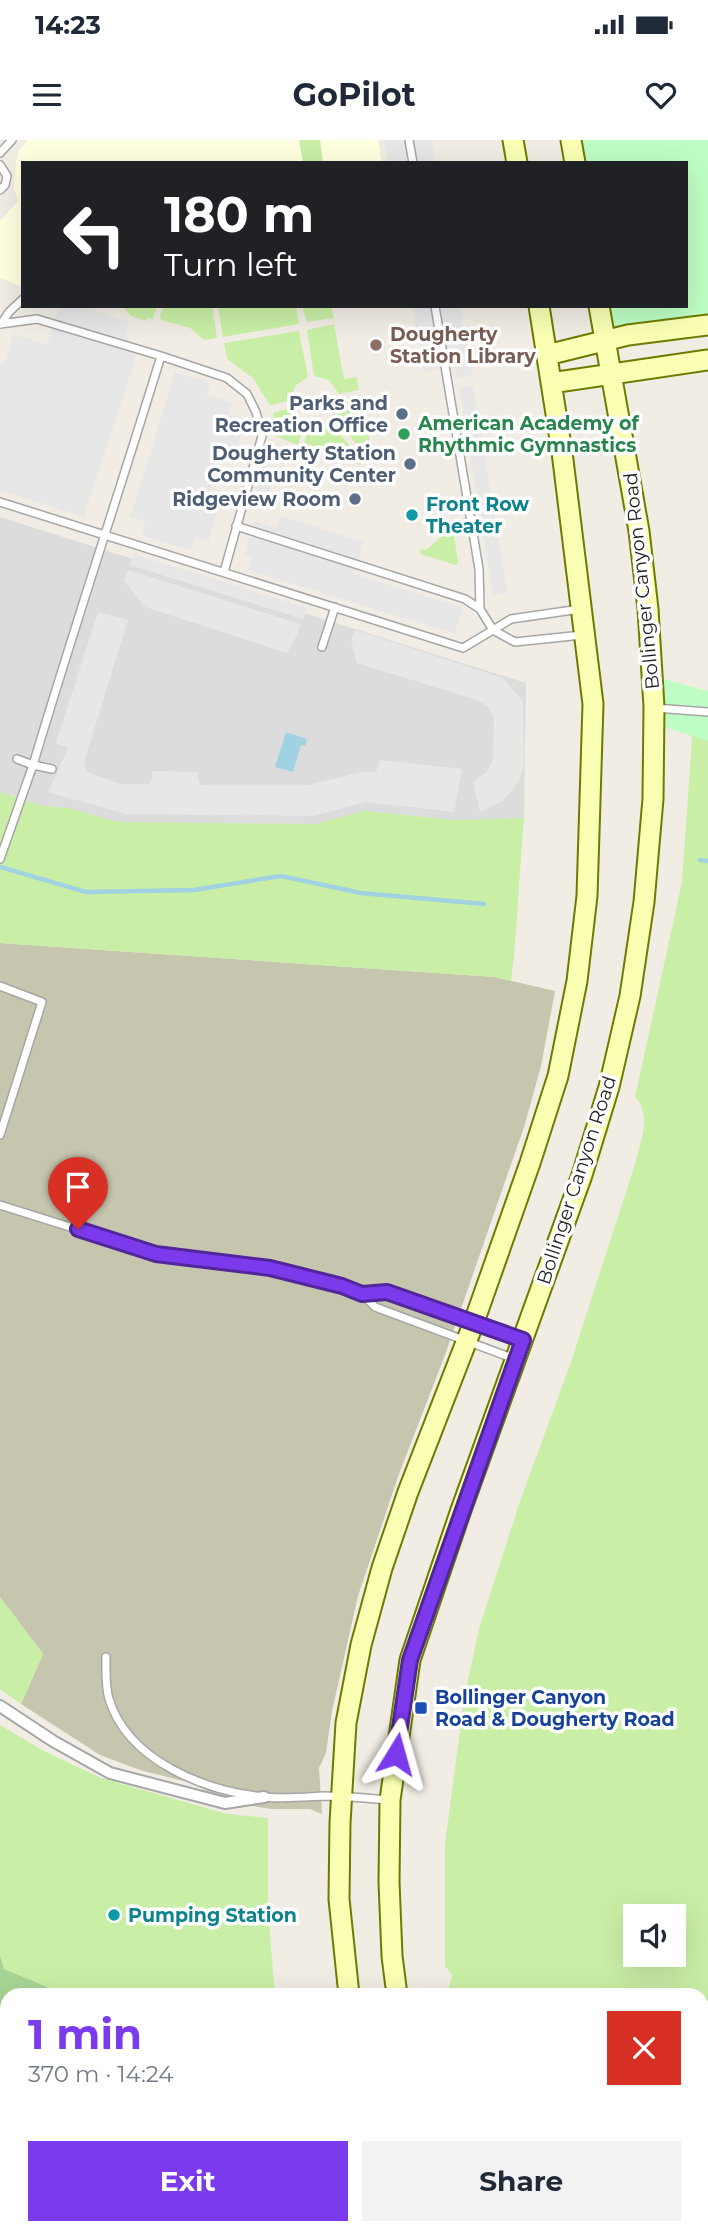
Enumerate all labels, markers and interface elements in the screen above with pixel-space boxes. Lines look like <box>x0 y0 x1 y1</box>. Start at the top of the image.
text: 14:23 <box>35 9 101 41</box>
text: GoPilot <box>292 75 416 114</box>
icon: menu <box>28 76 66 114</box>
icon: heart <box>642 76 680 114</box>
text: 180 m <box>164 185 314 244</box>
icon: left <box>49 189 140 280</box>
text: Turn left <box>164 245 298 284</box>
place label: Dougherty Station Library <box>390 323 536 368</box>
marker: Dougherty Station Library <box>368 337 384 353</box>
place label: Parks and Recreation Office <box>215 392 388 437</box>
marker: Parks and Recreation Office <box>394 406 410 422</box>
place label: American Academy of Rhythmic Gymnastics <box>417 412 639 457</box>
marker: American Academy of Rhythmic Gymnastics <box>396 426 412 442</box>
place label: Dougherty Station Community Center <box>207 442 396 487</box>
marker: Dougherty Station Community Center <box>402 456 418 472</box>
street label: Bollinger Canyon Road <box>619 471 664 691</box>
place label: Ridgeview Room <box>172 488 341 511</box>
marker: Ridgeview Room <box>347 491 363 507</box>
place label: Front Row Theater <box>426 493 529 538</box>
marker: Front Row Theater <box>404 507 420 523</box>
street label: Bollinger Canyon Road <box>532 1073 621 1287</box>
pin <box>48 1157 108 1229</box>
icon: arrive <box>59 1168 97 1206</box>
place label: Bollinger Canyon Road & Dougherty Road <box>435 1686 675 1731</box>
marker: Bollinger Canyon Road & Dougherty Road <box>413 1700 429 1716</box>
position arrow <box>359 1717 433 1791</box>
place label: Pumping Station <box>128 1904 297 1927</box>
map controls <box>623 1904 686 1967</box>
button: sound <box>623 1904 686 1967</box>
marker: Pumping Station <box>106 1907 122 1923</box>
text: 1 min <box>28 2008 142 2060</box>
button: close <box>607 2011 681 2085</box>
text: 370 m · 14:24 <box>28 2060 174 2088</box>
button: Exit <box>28 2141 348 2221</box>
button: Share <box>362 2141 681 2221</box>

